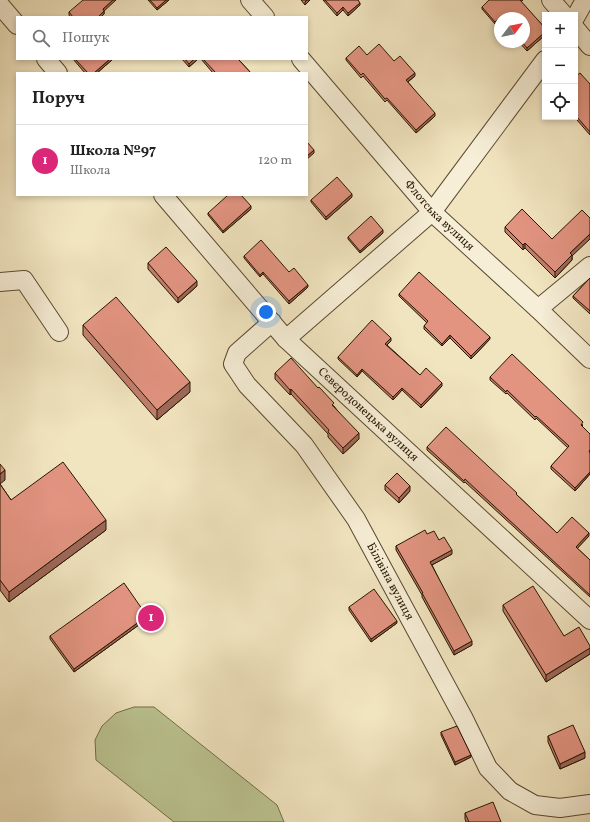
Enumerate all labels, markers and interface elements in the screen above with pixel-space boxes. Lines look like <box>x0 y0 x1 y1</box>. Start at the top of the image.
north arrow <box>494 12 530 48</box>
map controls <box>542 12 578 120</box>
button: + <box>542 12 578 48</box>
search box <box>16 16 308 60</box>
icon: search <box>30 27 52 49</box>
text: Пошук <box>62 28 110 49</box>
button: − <box>542 48 578 84</box>
button: locate <box>542 84 578 120</box>
text: Поруч <box>32 87 85 110</box>
text: Школа №97 <box>70 141 156 162</box>
text: 1 <box>42 152 48 170</box>
text: 120 m <box>258 152 292 170</box>
text: Школа <box>70 162 110 180</box>
street label: Флотська вулиця <box>400 177 478 255</box>
your location <box>256 302 276 322</box>
street label: Сєвєродонецька вулиця <box>314 364 422 465</box>
street label: Білівіна вулиця <box>362 540 417 623</box>
pin: 1 <box>138 603 164 633</box>

